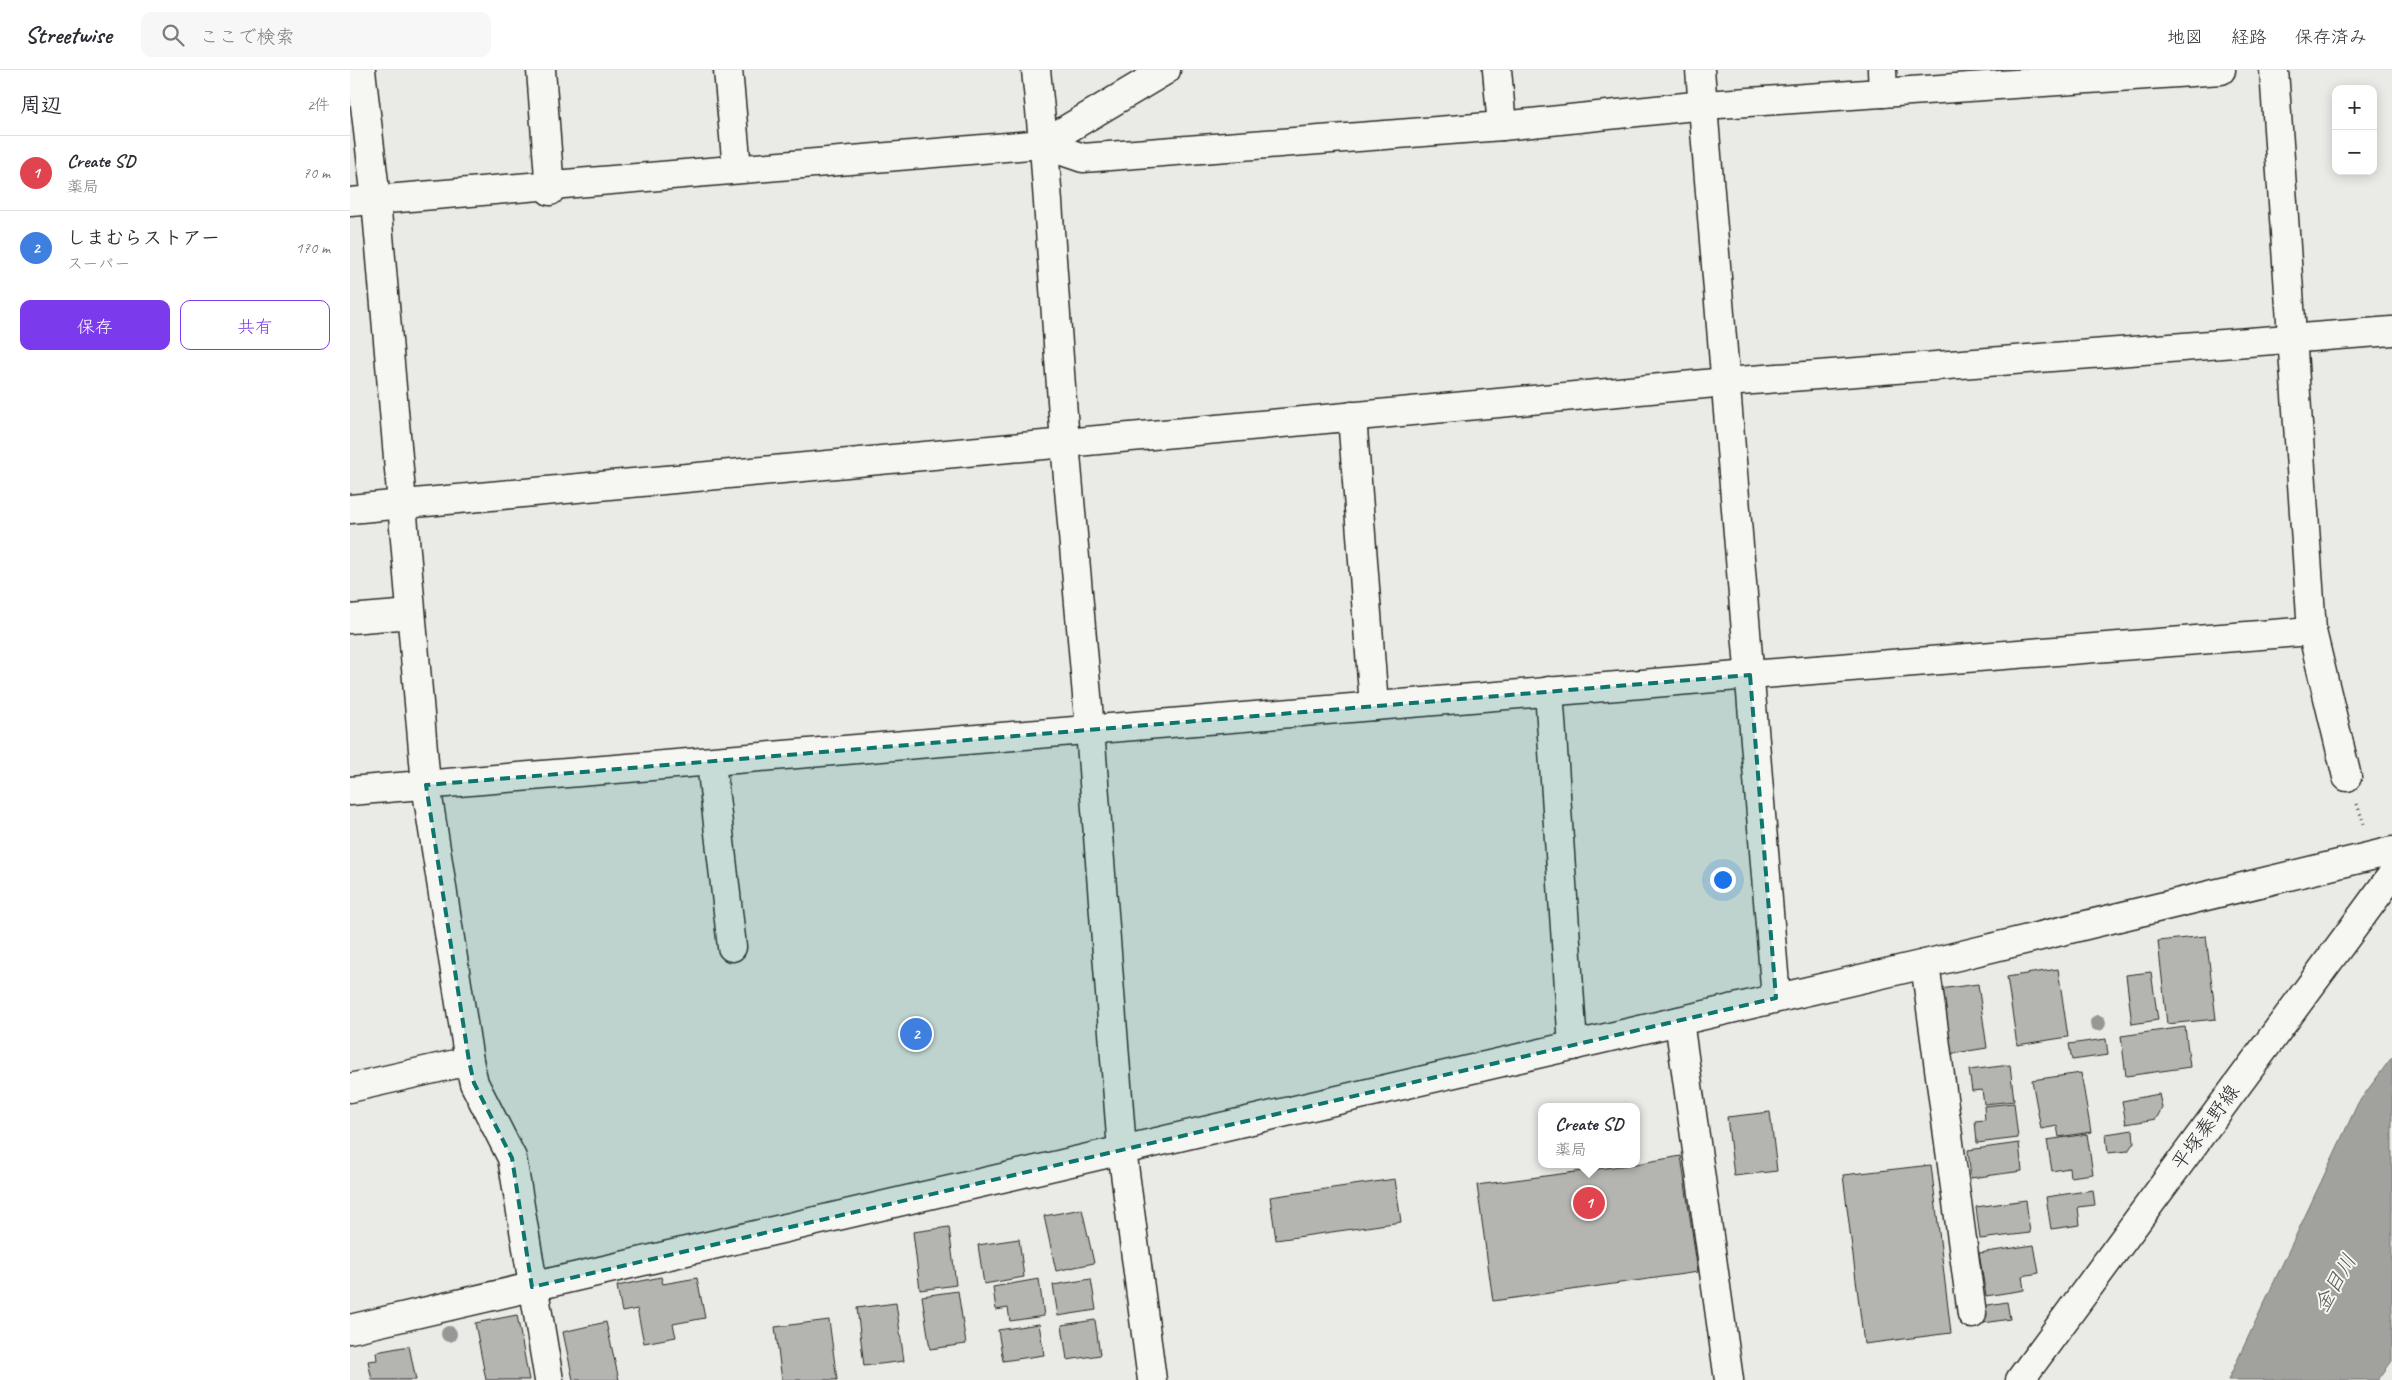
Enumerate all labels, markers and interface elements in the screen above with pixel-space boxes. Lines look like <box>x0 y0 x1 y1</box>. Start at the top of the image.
search box <box>141 12 491 57</box>
text: Streetwise <box>25 20 111 50</box>
icon: search <box>159 21 187 49</box>
text: ここで検索 <box>199 25 294 49</box>
text: 地図 <box>2167 26 2203 48</box>
text: 経路 <box>2231 26 2267 48</box>
text: 保存済み <box>2295 26 2367 48</box>
map controls <box>2332 85 2377 175</box>
button: + <box>2332 85 2377 130</box>
text: 周辺 <box>20 92 62 118</box>
text: 2件 <box>307 95 330 115</box>
button: − <box>2332 130 2377 175</box>
text: Create SD <box>67 149 135 173</box>
text: 1 <box>32 163 40 183</box>
text: 70 m <box>303 163 330 183</box>
text: 薬局 <box>67 177 99 197</box>
text: しまむらストアー <box>67 226 220 250</box>
text: 2 <box>32 238 40 258</box>
text: 170 m <box>296 238 330 258</box>
text: スーパー <box>67 254 130 274</box>
button: 保存 <box>20 300 170 350</box>
button: 共有 <box>180 300 330 350</box>
your location <box>1710 867 1736 893</box>
pin: 2 <box>900 1015 932 1053</box>
street label: 平塚秦野線 <box>2166 1079 2245 1175</box>
popup <box>1538 1103 1640 1168</box>
text: Create SD <box>1555 1112 1623 1136</box>
text: 薬局 <box>1555 1140 1587 1160</box>
pin: 1 <box>1573 1184 1605 1222</box>
water label: 金目川 <box>2308 1249 2362 1317</box>

